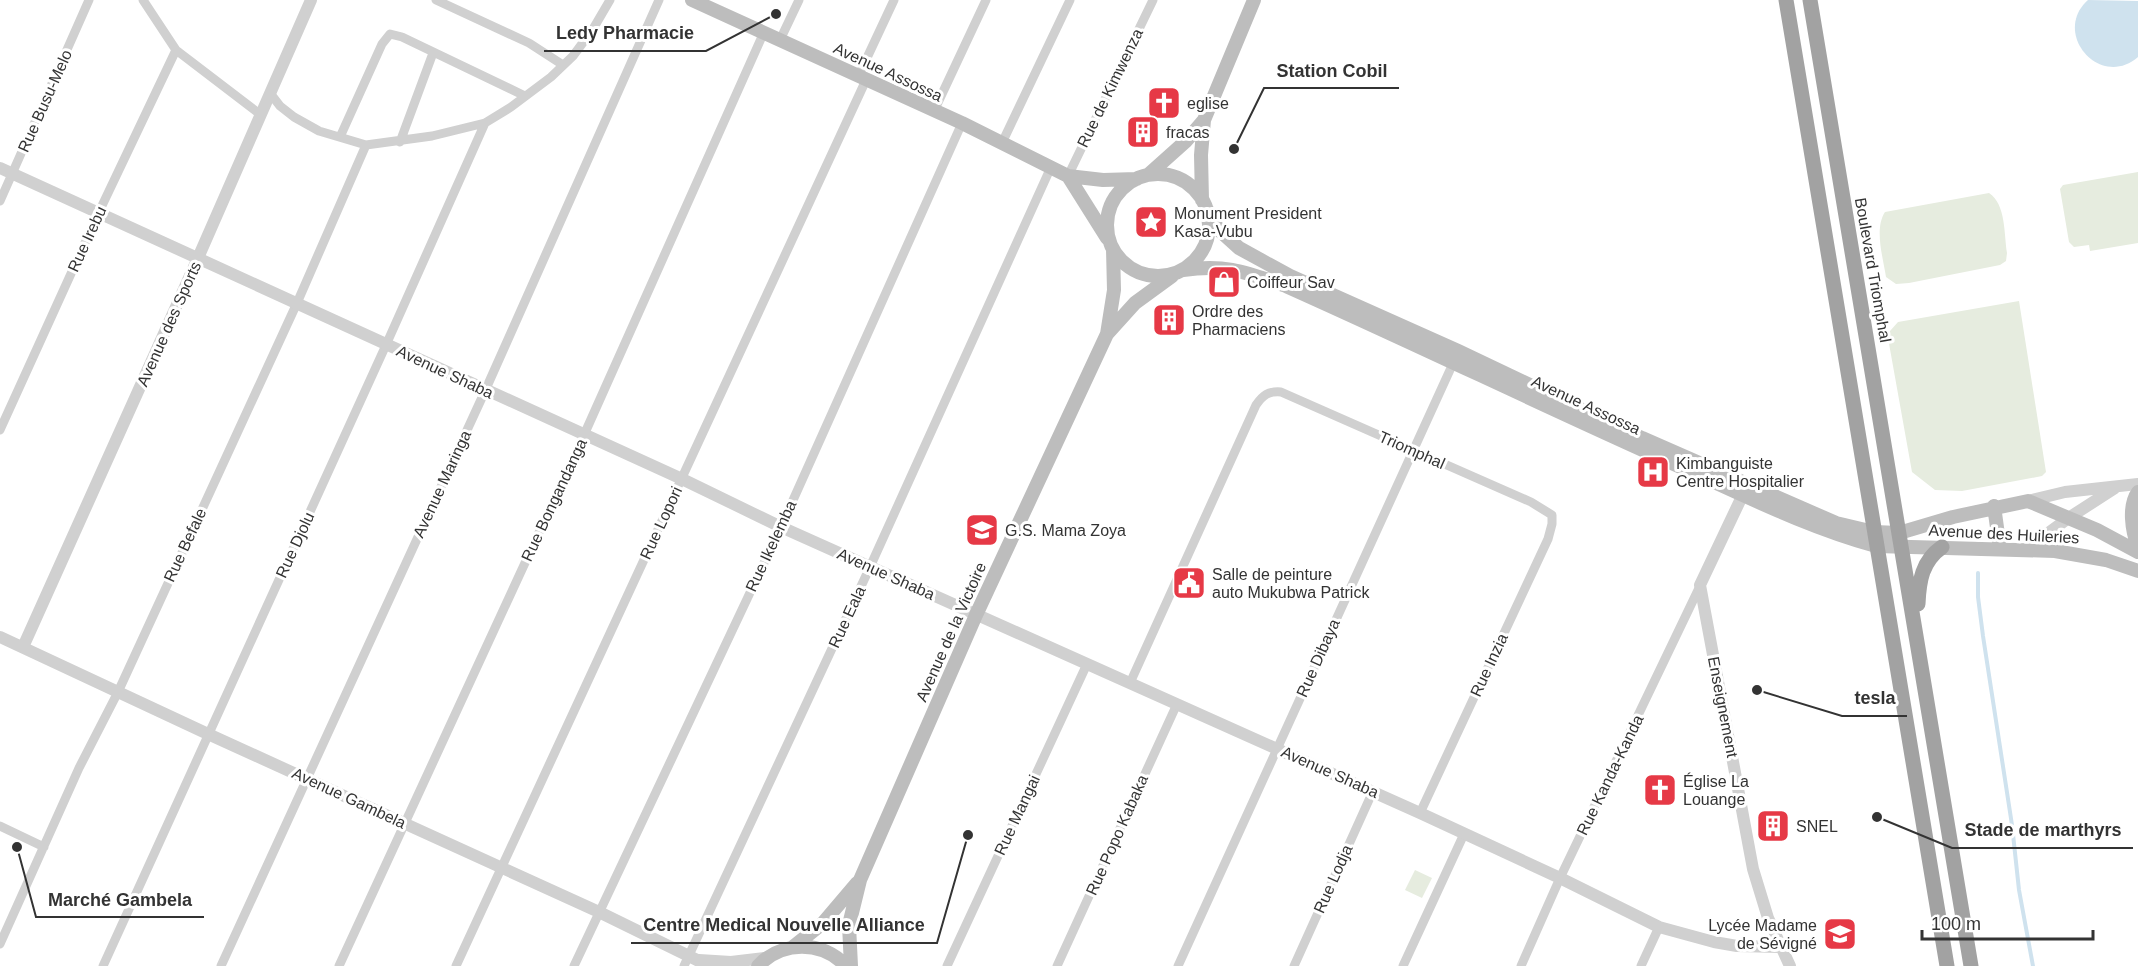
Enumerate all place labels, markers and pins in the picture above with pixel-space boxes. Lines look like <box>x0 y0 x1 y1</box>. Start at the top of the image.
callout: Ledy Pharmacie <box>544 15 706 51</box>
callout: Station Cobil <box>1264 52 1399 88</box>
church icon: eglise <box>1146 85 1182 121</box>
place label: eglise <box>1187 95 1229 112</box>
building icon: fracas <box>1125 114 1161 150</box>
place label: fracas <box>1166 124 1210 141</box>
place icon: Monument President Kasa-Vubu <box>1133 204 1169 240</box>
place label: Monument President Kasa-Vubu <box>1174 205 1322 240</box>
shop icon: Coiffeur Sav <box>1206 264 1242 300</box>
place label: Coiffeur Sav <box>1247 274 1335 291</box>
building icon: Ordre des Pharmaciens <box>1151 302 1187 338</box>
place label: Ordre des Pharmaciens <box>1192 303 1285 338</box>
hospital icon: Kimbanguiste Centre Hospitalier <box>1635 454 1671 490</box>
place label: Kimbanguiste Centre Hospitalier <box>1676 455 1805 490</box>
school or university icon: G.S. Mama Zoya <box>964 512 1000 548</box>
place label: G.S. Mama Zoya <box>1005 522 1126 539</box>
public building icon: Salle de peinture auto Mukubwa Patrick <box>1171 565 1207 601</box>
place label: Salle de peinture auto Mukubwa Patrick <box>1212 566 1370 601</box>
callout: tesla <box>1842 680 1907 716</box>
church icon: Église La Louange <box>1642 772 1678 808</box>
place label: Église La Louange <box>1683 772 1749 808</box>
building icon: SNEL <box>1755 808 1791 844</box>
callout: Stade de marthyrs <box>1952 812 2133 848</box>
place label: SNEL <box>1796 818 1838 835</box>
callout: Marché Gambela <box>36 881 204 917</box>
callout: Centre Medical Nouvelle Alliance <box>631 907 937 943</box>
school or university icon: Lycée Madame de Sévigné <box>1822 916 1858 952</box>
place label: Lycée Madame de Sévigné <box>1708 917 1817 952</box>

